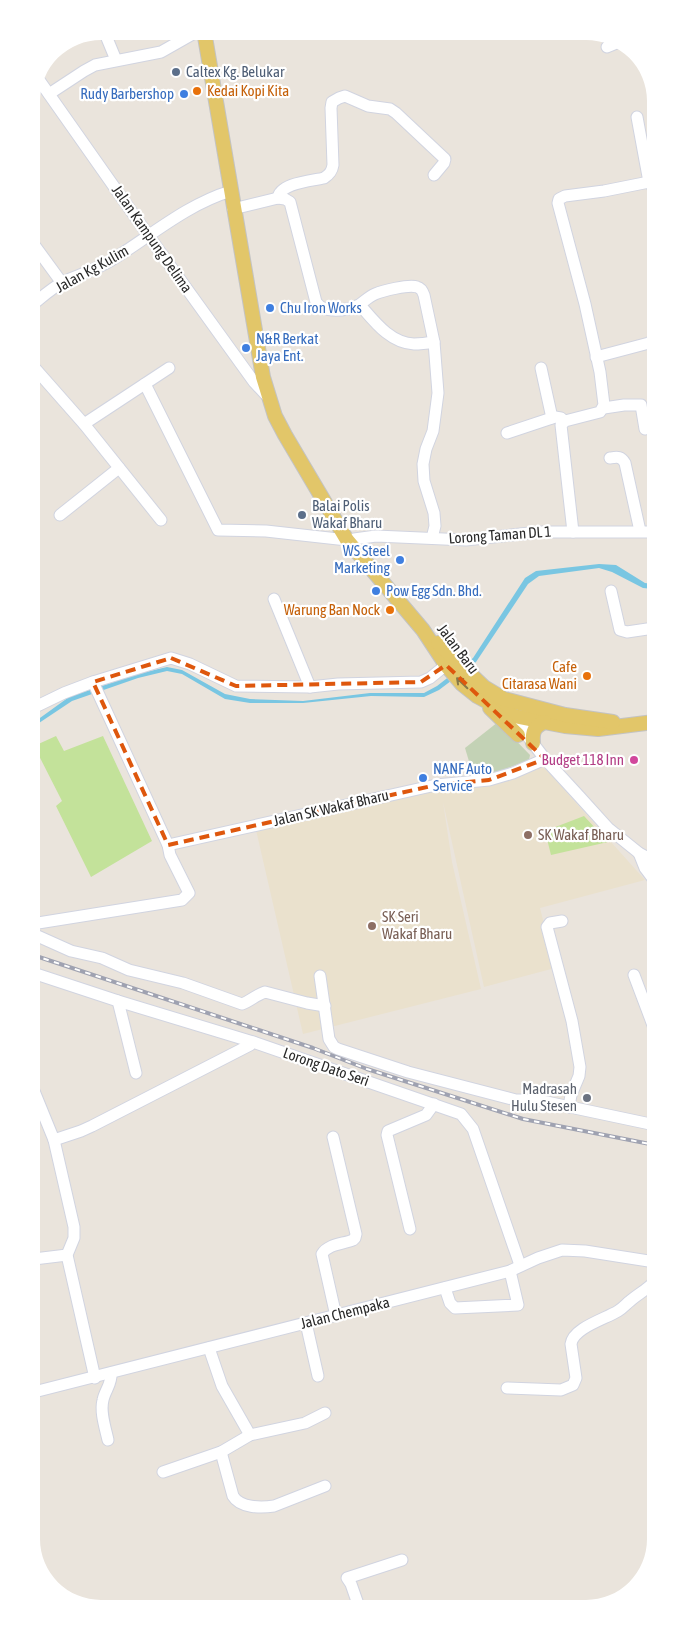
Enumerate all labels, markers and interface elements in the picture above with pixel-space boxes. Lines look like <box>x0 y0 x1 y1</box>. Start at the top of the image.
place label: Caltex Kg. Belukar <box>186 63 285 80</box>
marker: Caltex Kg. Belukar <box>170 66 182 78</box>
place label: Kedai Kopi Kita <box>207 82 289 99</box>
place label: Rudy Barbershop <box>80 85 174 102</box>
marker: Kedai Kopi Kita <box>191 85 203 97</box>
marker: Rudy Barbershop <box>178 88 190 100</box>
street label: Jalan Kampung Delima <box>109 182 196 296</box>
street label: Jalan Kg Kulim <box>52 242 131 296</box>
place label: Chu Iron Works <box>280 299 362 316</box>
marker: Chu Iron Works <box>264 302 276 314</box>
place label: N&R Berkat Jaya Ent. <box>256 330 318 364</box>
marker: N&R Berkat Jaya Ent. <box>240 342 252 354</box>
place label: Balai Polis Wakaf Bharu <box>312 497 382 531</box>
marker: Balai Polis Wakaf Bharu <box>296 509 308 521</box>
street label: Lorong Taman DL 1 <box>448 522 552 547</box>
place label: WS Steel Marketing <box>334 542 391 576</box>
marker: WS Steel Marketing <box>394 554 406 566</box>
place label: Pow Egg Sdn. Bhd. <box>386 582 482 599</box>
marker: Pow Egg Sdn. Bhd. <box>370 585 382 597</box>
place label: Warung Ban Nock <box>284 601 380 618</box>
marker: Warung Ban Nock <box>384 604 396 616</box>
street label: Jalan Baru <box>434 620 483 677</box>
place label: Cafe Citarasa Wani <box>502 658 577 692</box>
marker: Cafe Citarasa Wani <box>581 670 593 682</box>
one-way arrow <box>456 677 469 689</box>
place label: Budget 118 Inn <box>542 751 624 768</box>
marker: Budget 118 Inn <box>628 754 640 766</box>
place label: NANF Auto Service <box>433 760 492 794</box>
marker: NANF Auto Service <box>417 772 429 784</box>
street label: Jalan SK Wakaf Bharu <box>272 786 390 829</box>
place label: SK Wakaf Bharu <box>538 826 624 843</box>
marker: SK Wakaf Bharu <box>522 829 534 841</box>
place label: SK Seri Wakaf Bharu <box>382 908 452 942</box>
marker: SK Seri Wakaf Bharu <box>366 920 378 932</box>
street label: Lorong Dato Seri <box>281 1044 371 1089</box>
place label: Madrasah Hulu Stesen <box>511 1080 577 1114</box>
marker: Madrasah Hulu Stesen <box>581 1092 593 1104</box>
street label: Jalan Chempaka <box>298 1293 391 1332</box>

